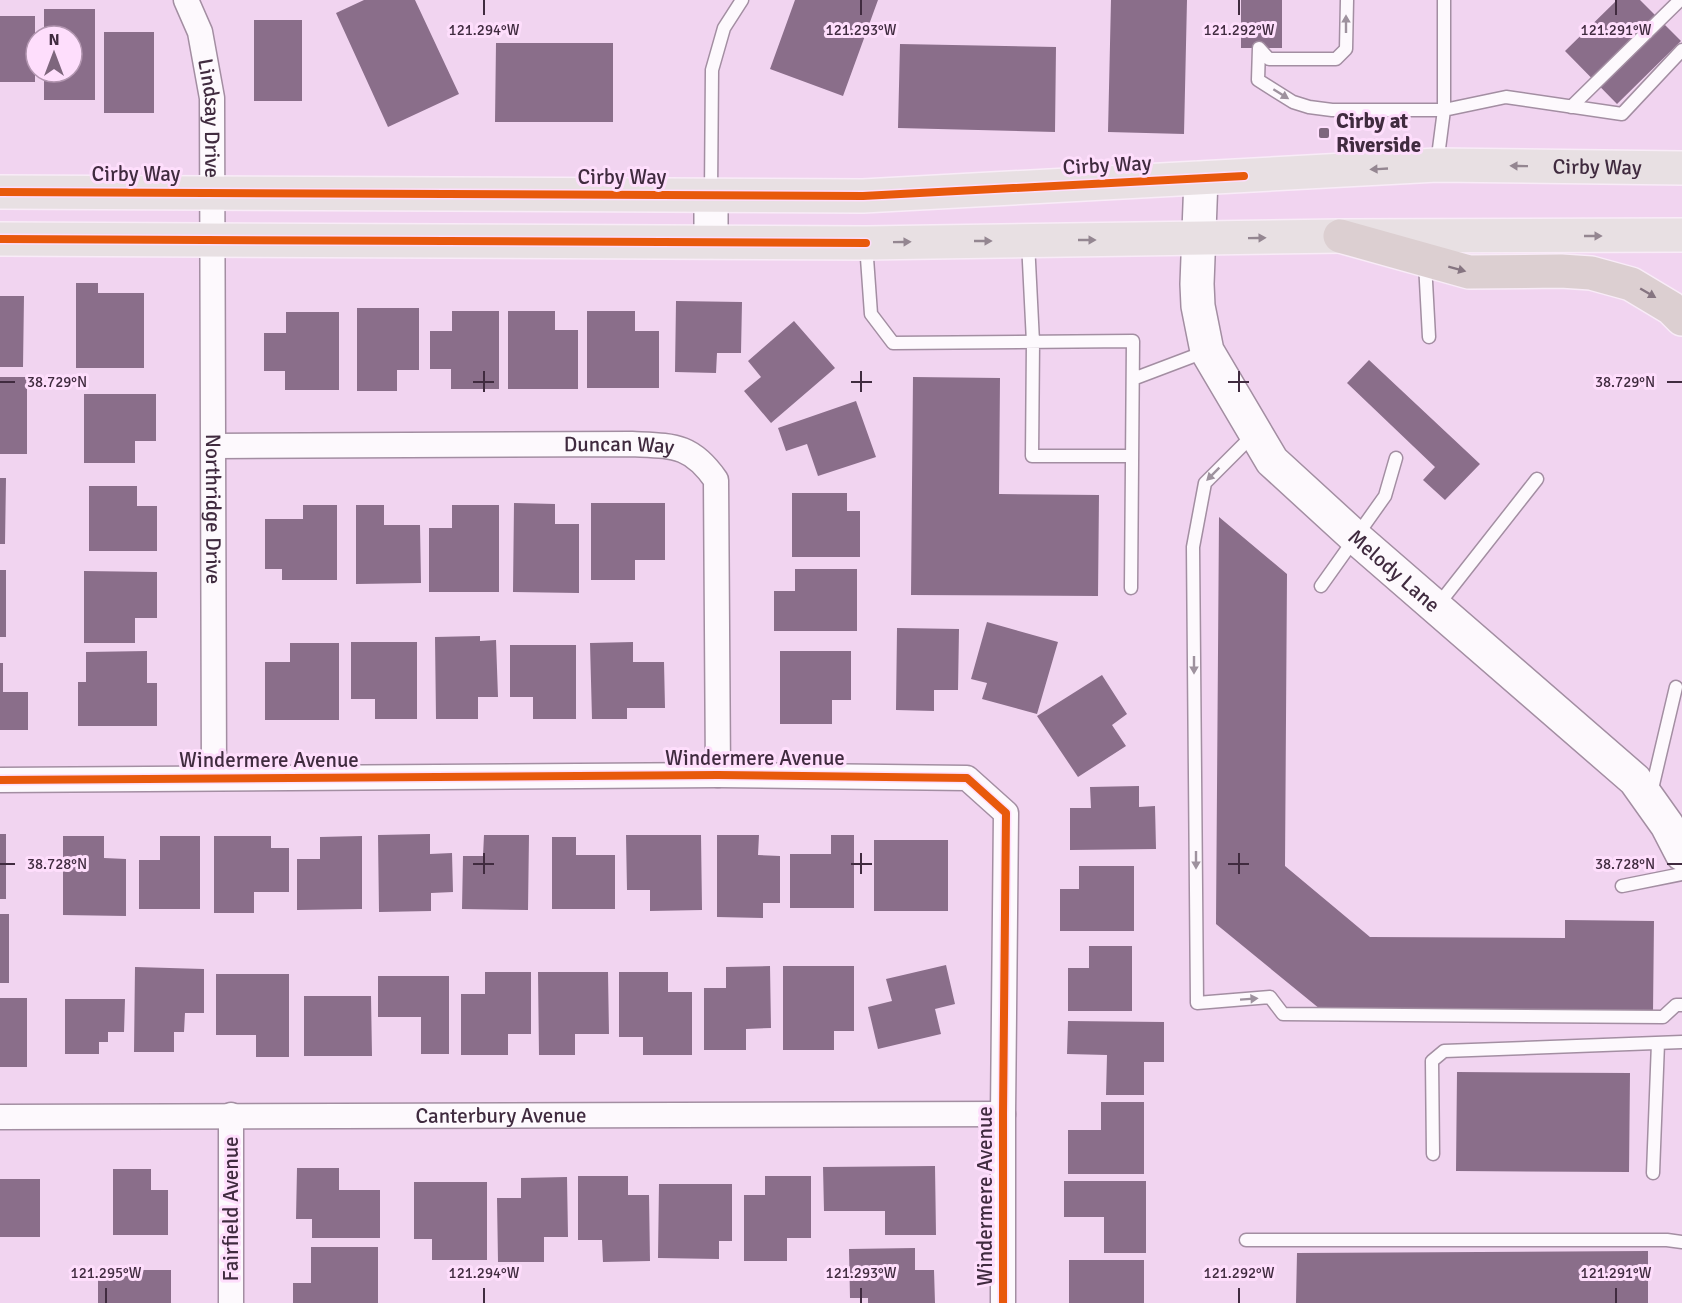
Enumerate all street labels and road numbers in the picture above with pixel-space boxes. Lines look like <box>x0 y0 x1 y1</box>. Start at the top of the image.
street label: Lindsay Drive <box>192 56 225 178</box>
street label: Cirby Way <box>1062 150 1152 180</box>
street label: Cirby Way <box>1553 153 1642 181</box>
street label: Cirby Way <box>92 161 181 187</box>
street label: Cirby Way <box>578 164 667 190</box>
street label: Duncan Way <box>564 431 676 460</box>
street label: Northridge Drive <box>200 434 226 584</box>
street label: Melody Lane <box>1343 524 1445 618</box>
street label: Windermere Avenue <box>665 745 845 771</box>
street label: Windermere Avenue <box>179 747 359 773</box>
street label: Canterbury Avenue <box>415 1102 587 1129</box>
street label: Windermere Avenue <box>972 1106 998 1286</box>
street label: Fairfield Avenue <box>218 1136 244 1282</box>

